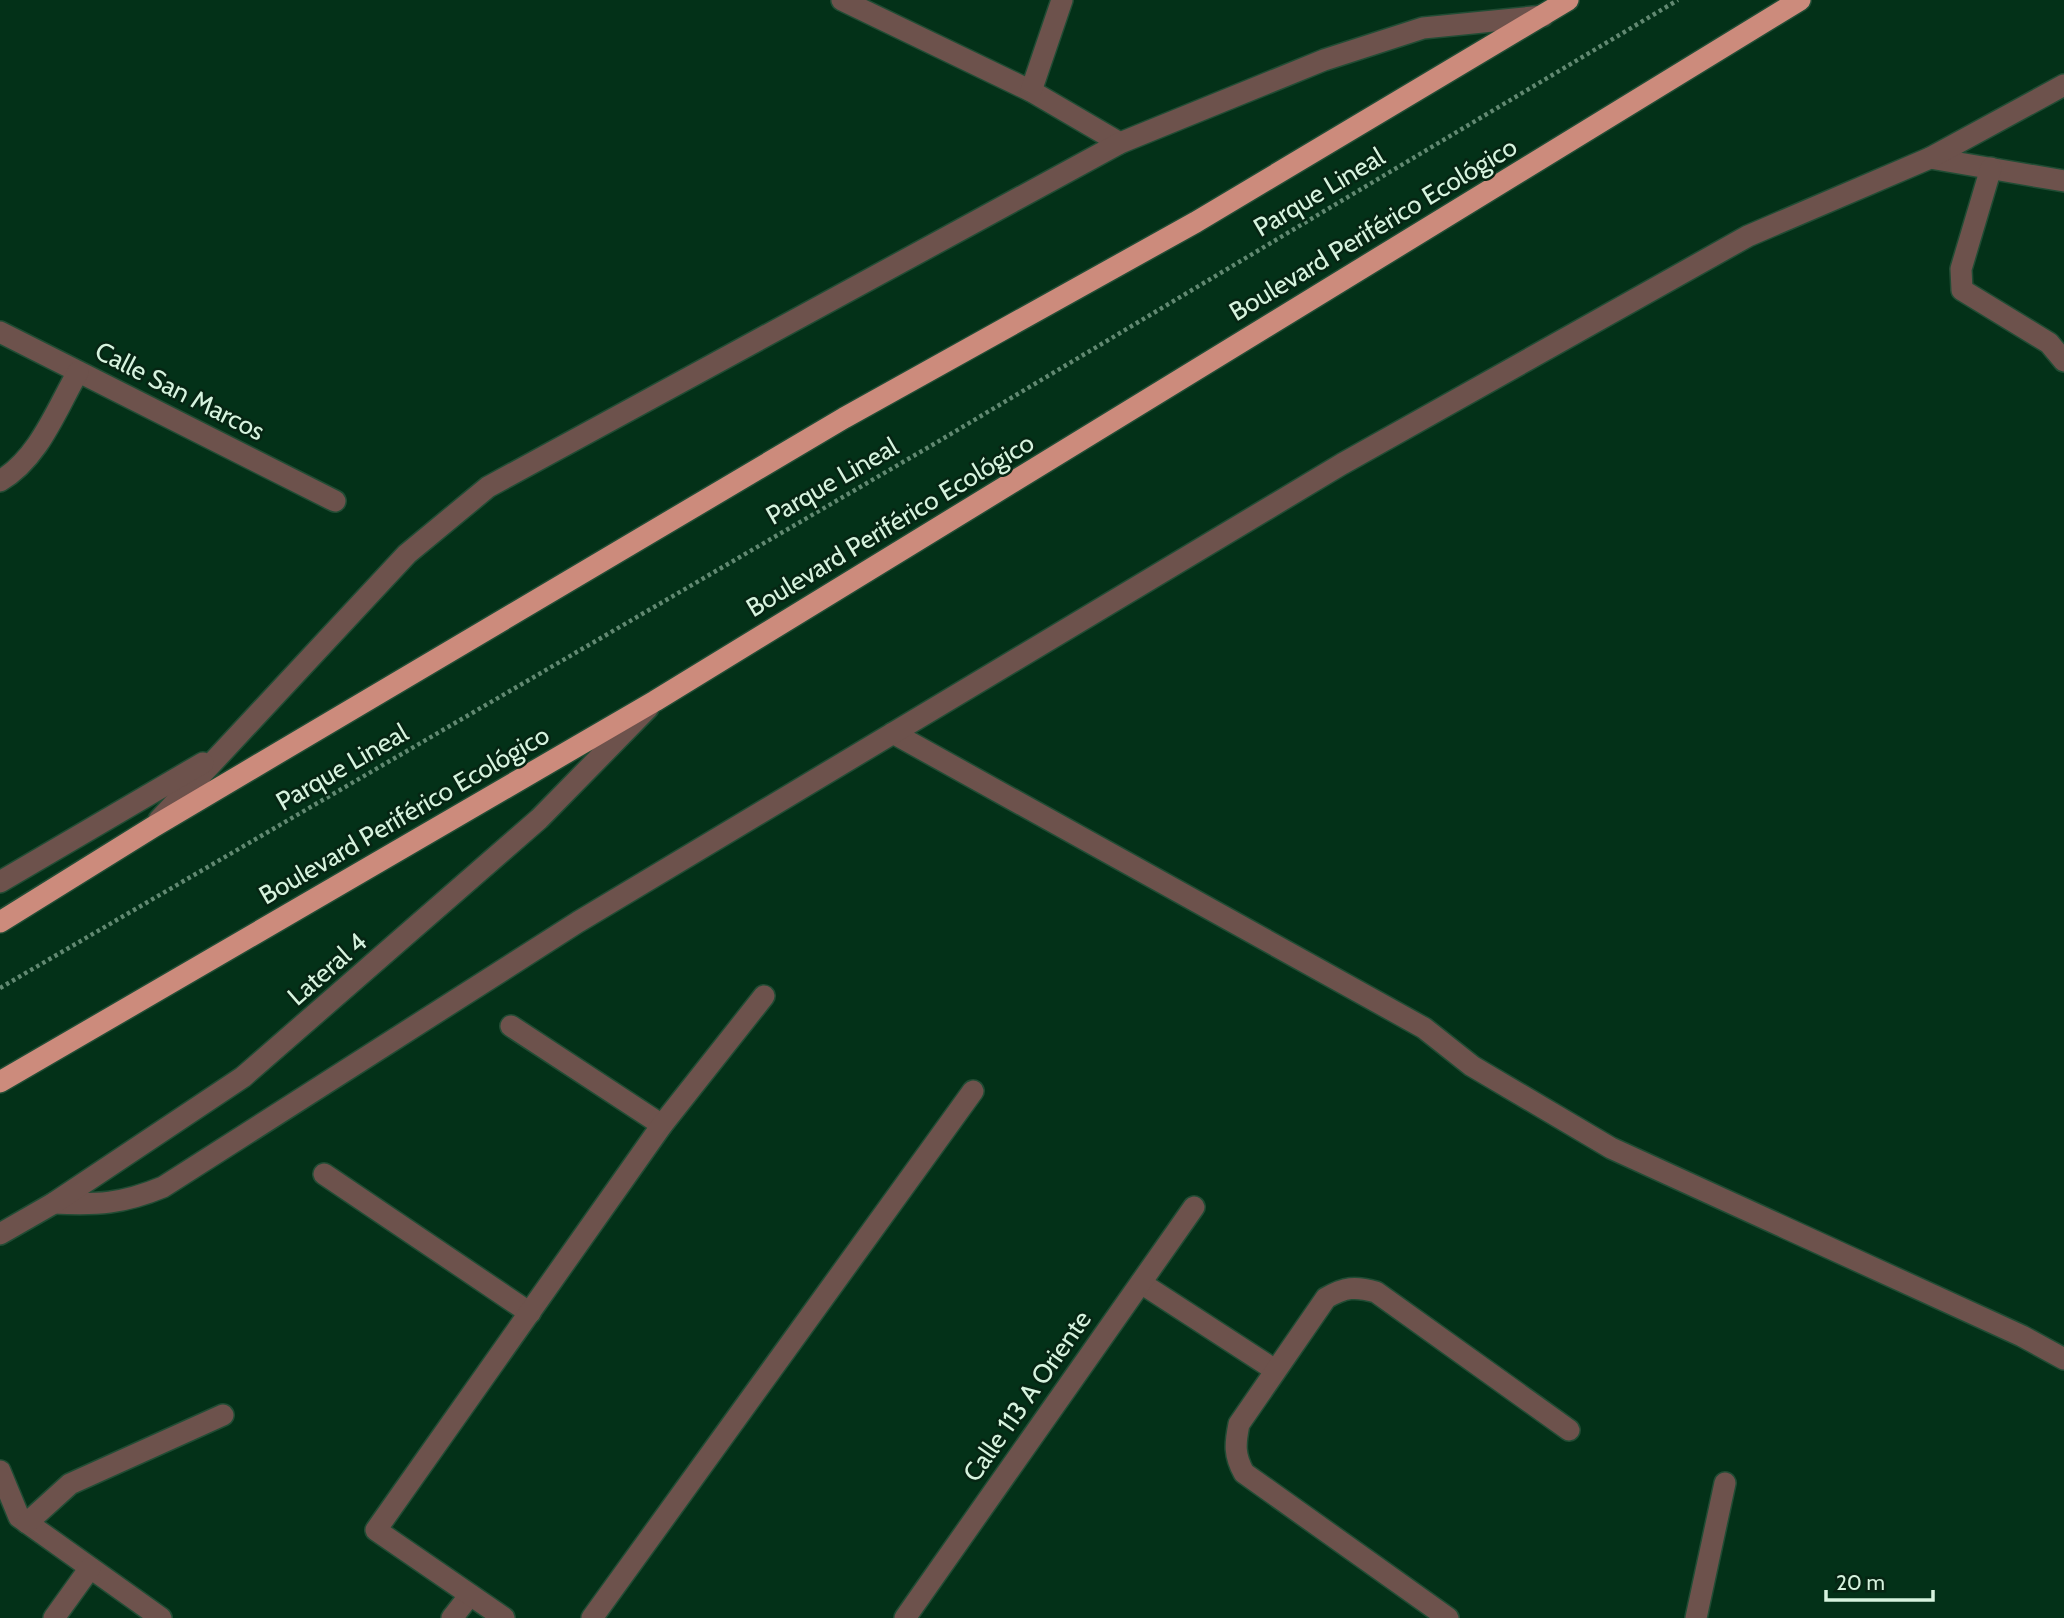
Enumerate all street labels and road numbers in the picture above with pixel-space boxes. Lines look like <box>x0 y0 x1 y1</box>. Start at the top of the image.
street label: Boulevard Periférico Ecológico <box>1223 130 1523 328</box>
street label: Parque Lineal <box>1248 140 1390 244</box>
street label: Calle San Marcos <box>90 335 270 448</box>
street label: Boulevard Periférico Ecológico <box>740 426 1040 624</box>
street label: Parque Lineal <box>760 430 904 532</box>
street label: Parque Lineal <box>270 716 414 818</box>
street label: Boulevard Periférico Ecológico <box>253 719 555 911</box>
street label: Lateral 4 <box>281 926 373 1012</box>
street label: Calle 113 A Oriente <box>956 1304 1098 1488</box>

